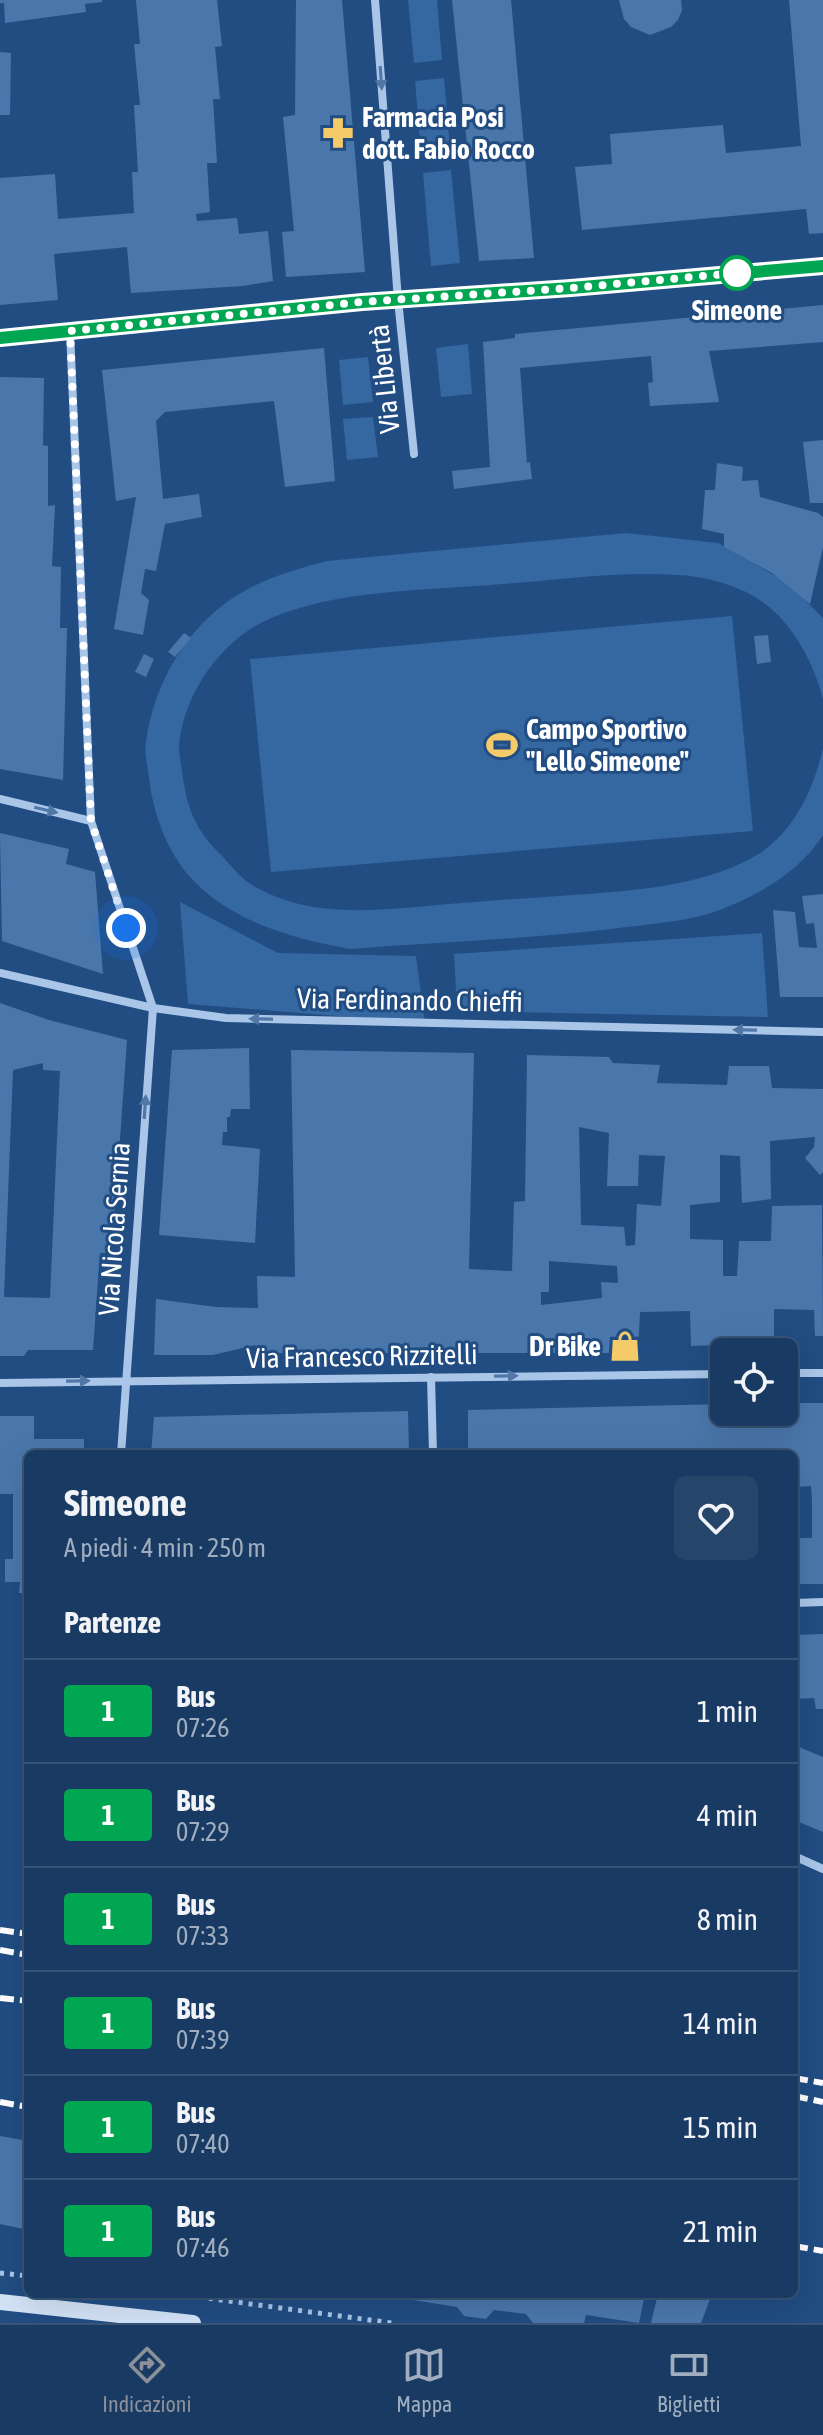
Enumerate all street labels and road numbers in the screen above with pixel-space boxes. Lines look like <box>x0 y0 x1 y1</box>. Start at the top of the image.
street label: Via Libertà <box>362 323 406 435</box>
street label: Via Ferdinando Chieffi <box>297 982 523 1018</box>
street label: Via Nicola Sernia <box>92 1141 136 1317</box>
street label: Via Francesco Rizzitelli <box>246 1338 478 1374</box>

